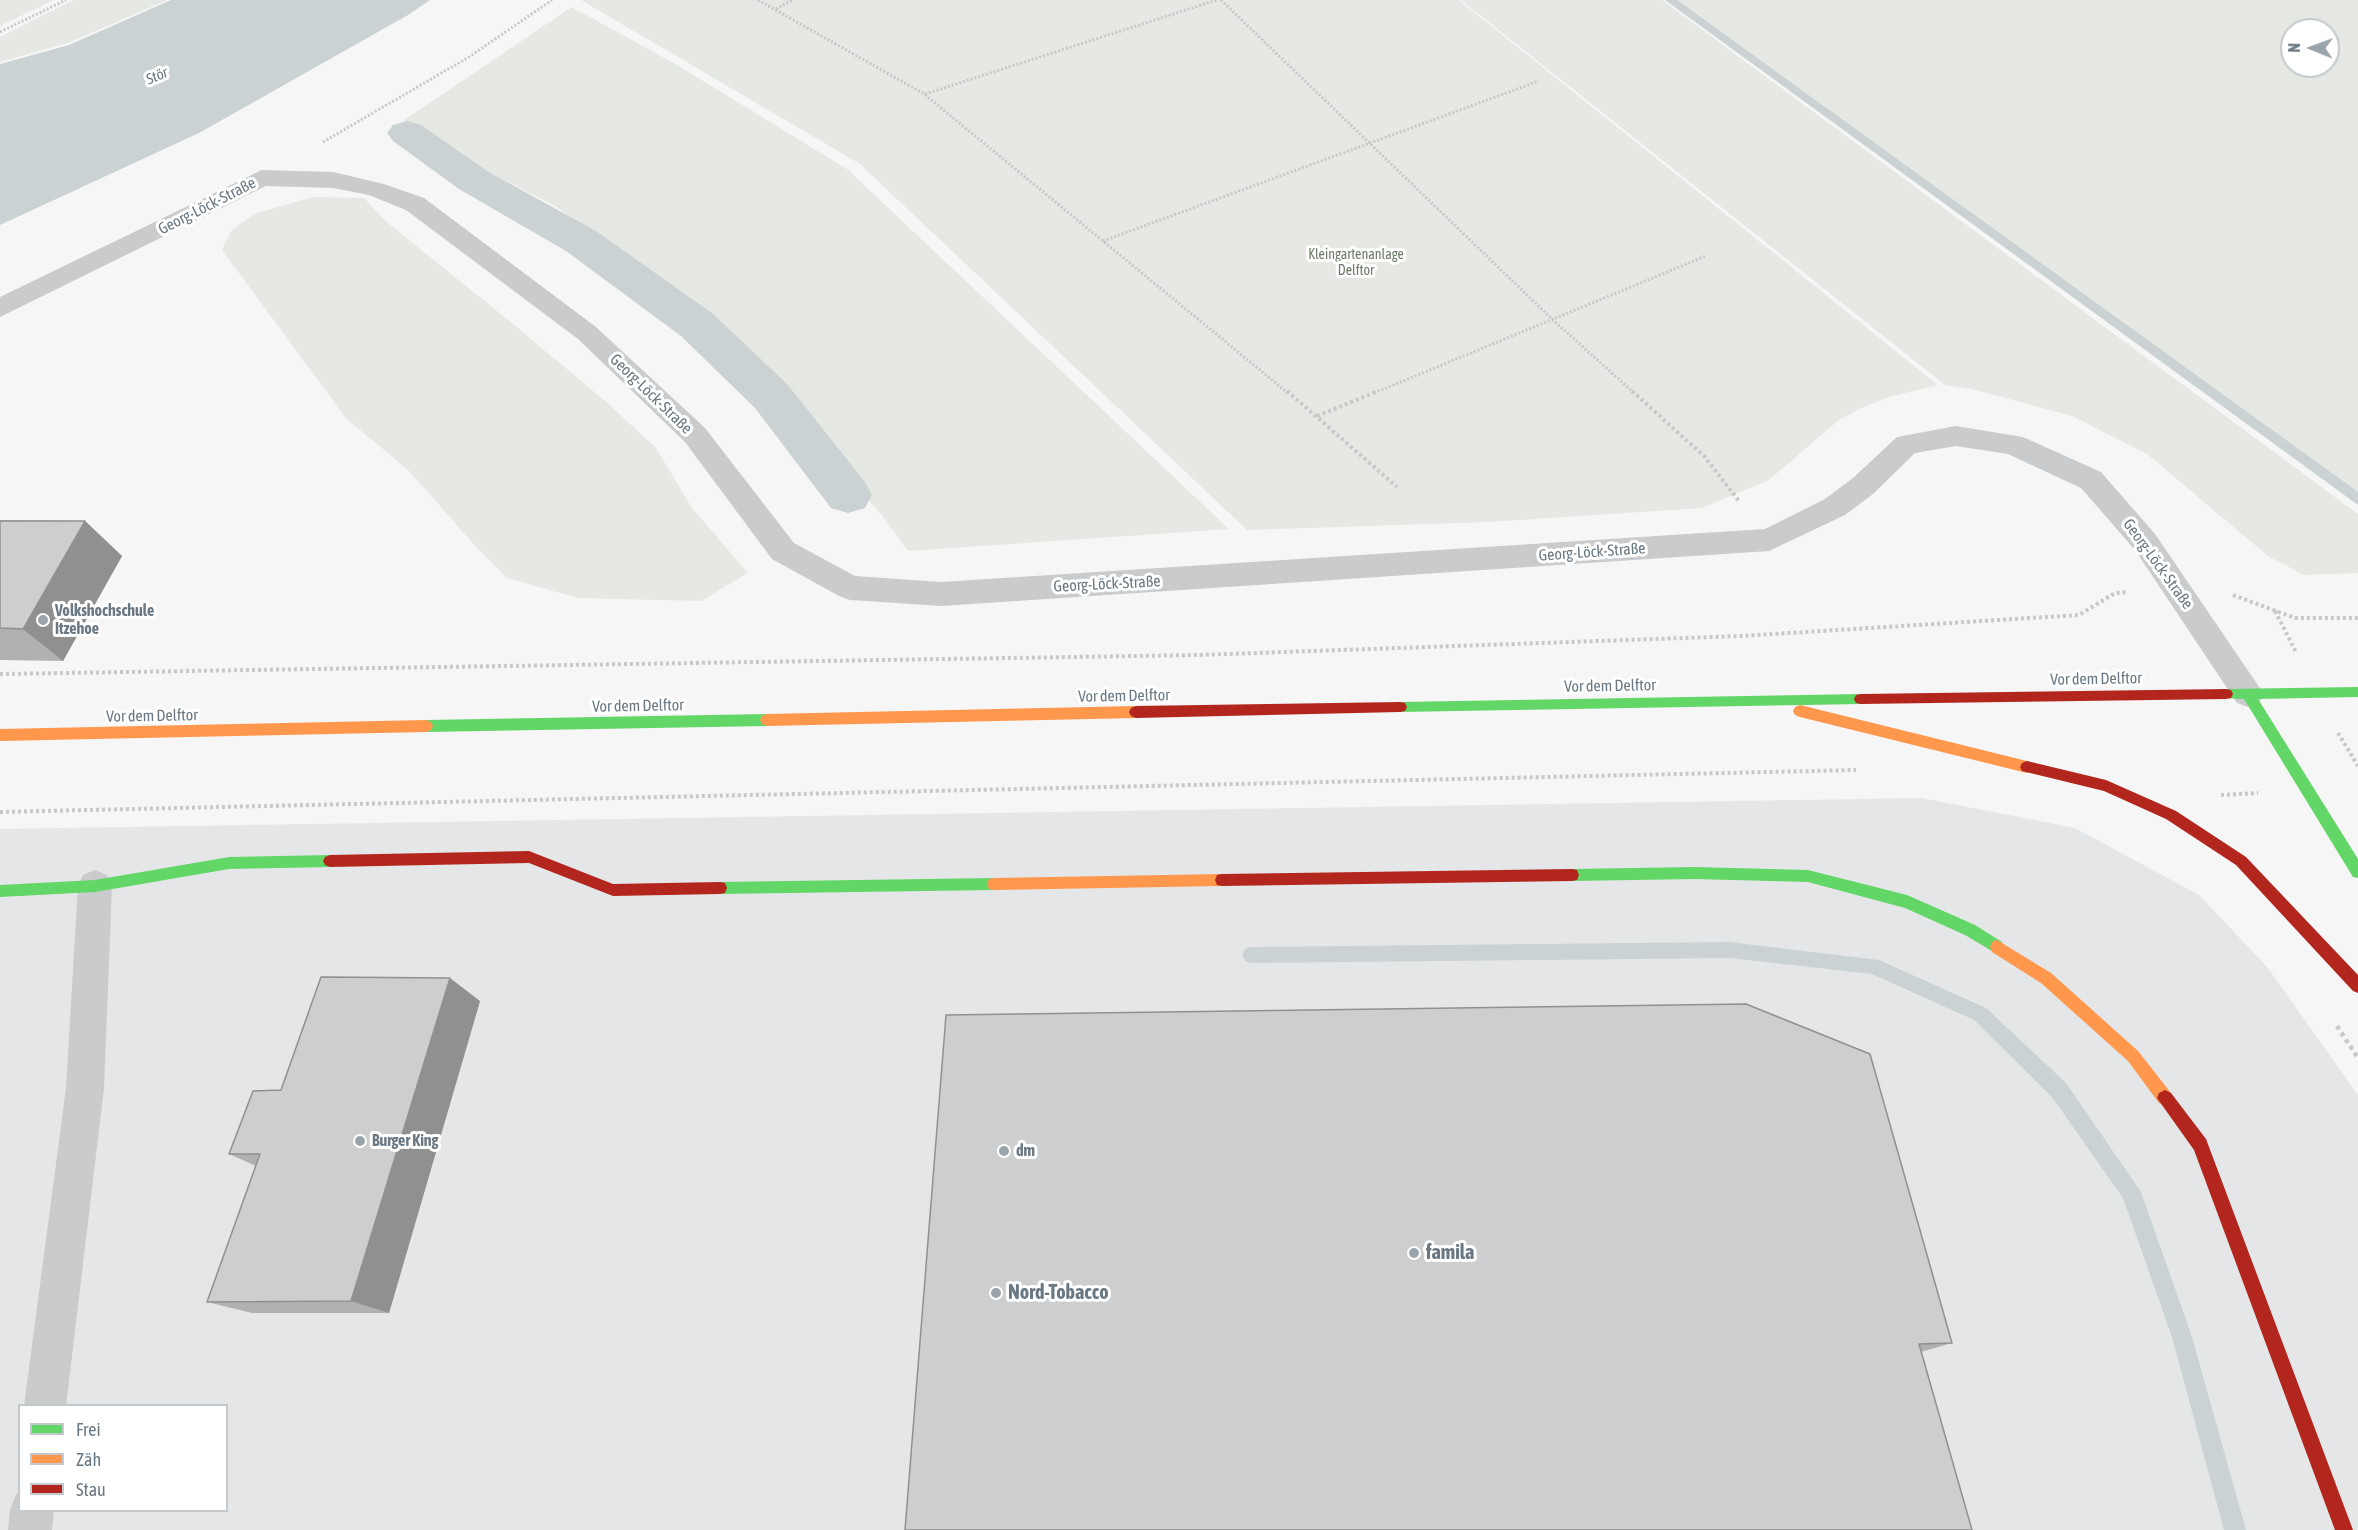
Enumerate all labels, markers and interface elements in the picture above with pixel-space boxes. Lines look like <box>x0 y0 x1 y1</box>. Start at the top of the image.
north arrow <box>2280 18 2340 78</box>
text: N <box>2285 43 2303 53</box>
water label: Stör <box>143 63 171 89</box>
street label: Georg-Löck-Straße <box>155 173 259 239</box>
park label: Kleingartenanlage Delftor <box>1308 247 1404 280</box>
street label: Georg-Löck-Straße <box>606 350 696 438</box>
street label: Georg-Löck-Straße <box>2119 515 2197 613</box>
street label: Georg-Löck-Straße <box>1538 539 1646 565</box>
street label: Georg-Löck-Straße <box>1053 572 1161 596</box>
place label: Volkshochschule Itzehoe <box>55 601 154 639</box>
marker: Volkshochschule Itzehoe <box>36 613 50 627</box>
street label: Vor dem Delftor <box>2050 669 2142 689</box>
street label: Vor dem Delftor <box>1564 676 1656 696</box>
street label: Vor dem Delftor <box>1078 686 1170 706</box>
street label: Vor dem Delftor <box>592 696 684 716</box>
street label: Vor dem Delftor <box>106 706 198 726</box>
place label: Burger King <box>372 1131 438 1151</box>
marker: Burger King <box>353 1134 367 1148</box>
place label: dm <box>1016 1141 1035 1161</box>
marker: dm <box>997 1144 1011 1158</box>
place label: famila <box>1426 1241 1474 1265</box>
marker: famila <box>1407 1246 1421 1260</box>
place label: Nord-Tobacco <box>1008 1281 1109 1305</box>
marker: Nord-Tobacco <box>989 1286 1003 1300</box>
legend <box>18 1404 228 1512</box>
text: Frei <box>76 1419 101 1440</box>
text: Zäh <box>76 1449 101 1470</box>
text: Stau <box>76 1479 106 1500</box>

